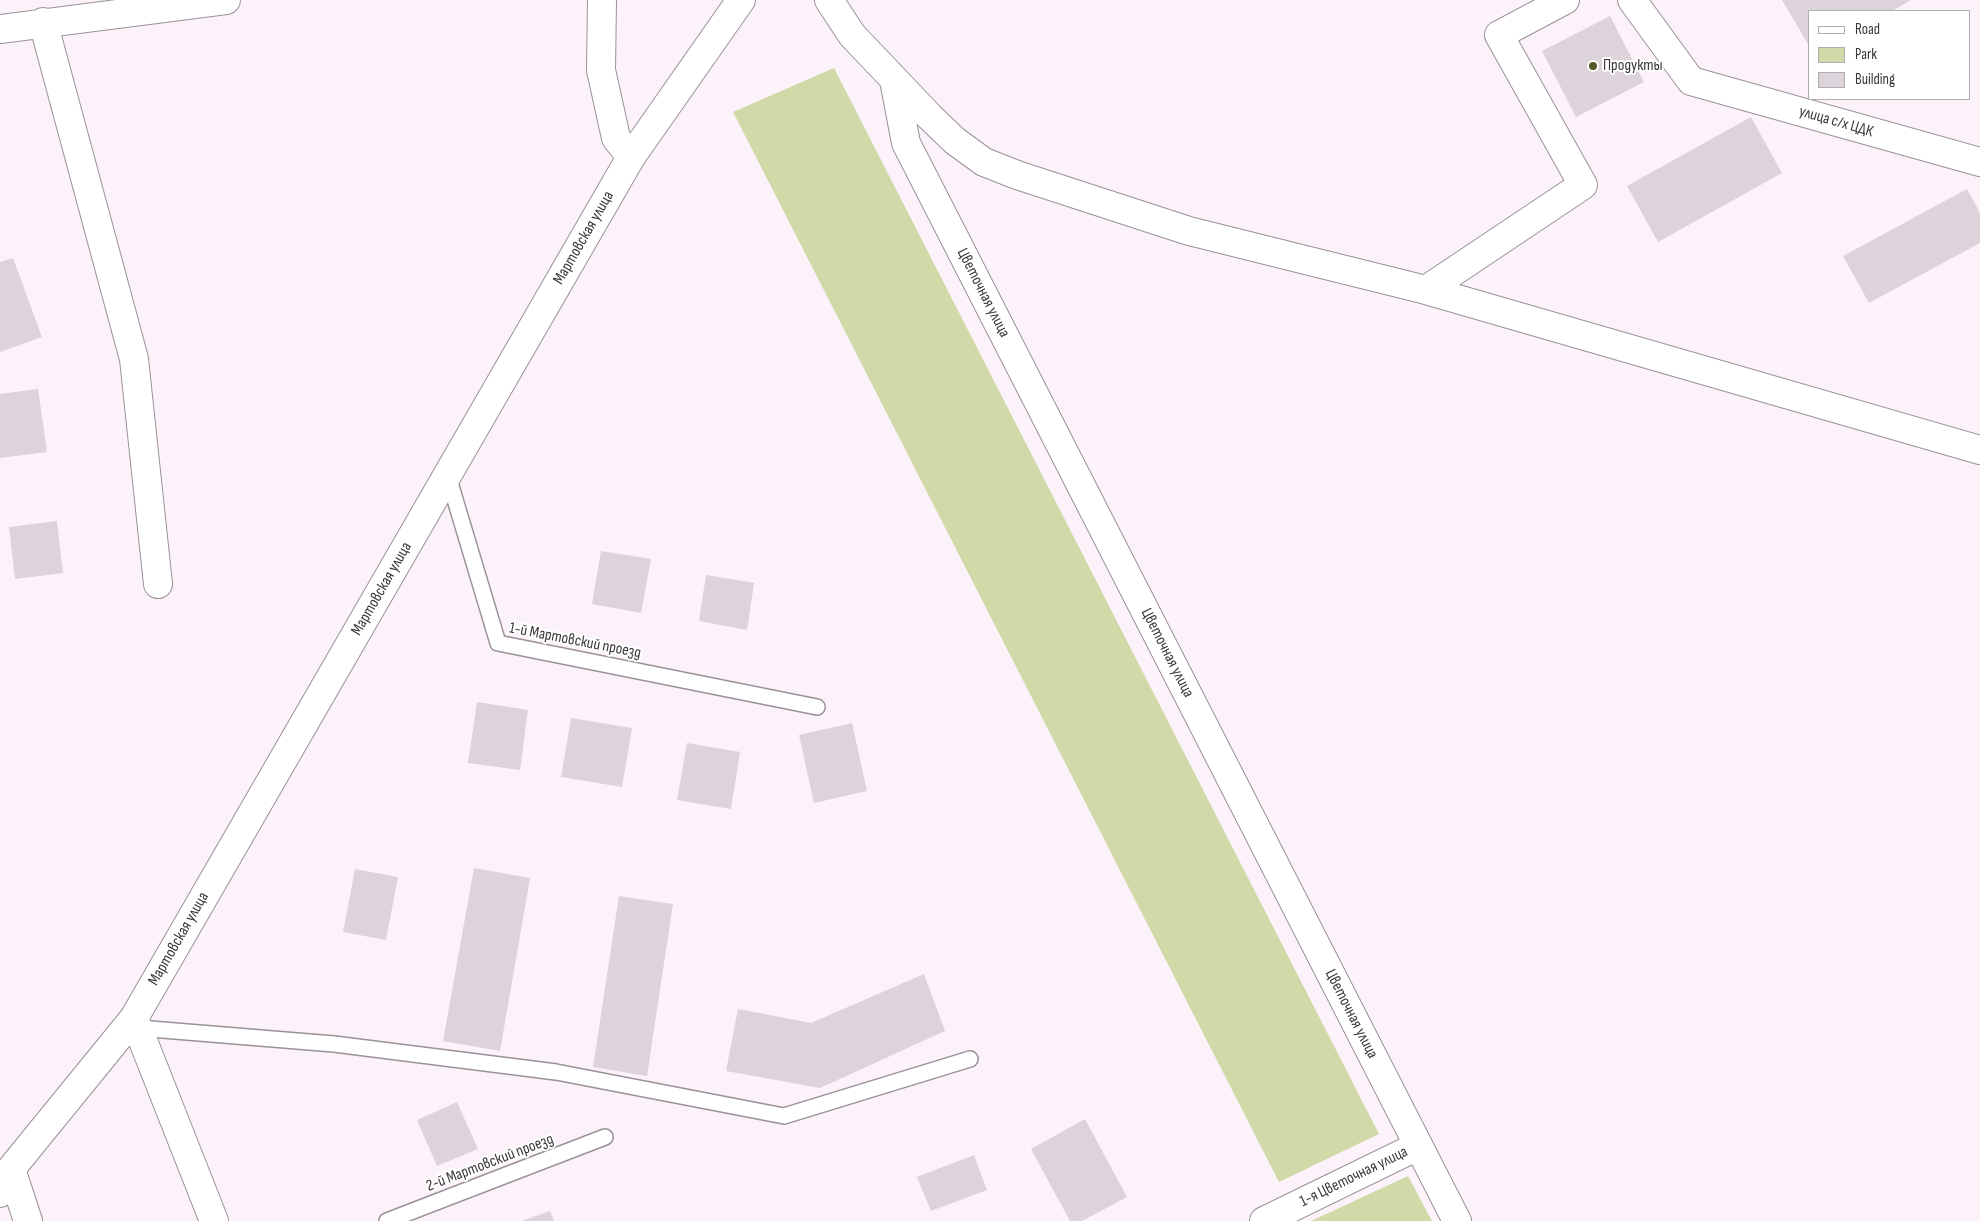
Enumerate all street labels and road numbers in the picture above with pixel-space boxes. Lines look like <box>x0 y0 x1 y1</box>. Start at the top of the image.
street label: улица с/х ЦДК <box>1797 102 1875 142</box>
street label: Мартовская улица <box>550 188 618 288</box>
street label: Цветочная улица <box>952 245 1014 341</box>
street label: Мартовская улица <box>348 539 416 639</box>
street label: Цветочная улица <box>1136 605 1198 701</box>
street label: 1-й Мартовский проезд <box>507 619 643 663</box>
street label: Мартовская улица <box>145 889 213 989</box>
street label: Цветочная улица <box>1320 966 1382 1062</box>
street label: 2-й Мартовский проезд <box>424 1130 556 1196</box>
street label: 1-я Цветочная улица <box>1297 1143 1411 1211</box>

